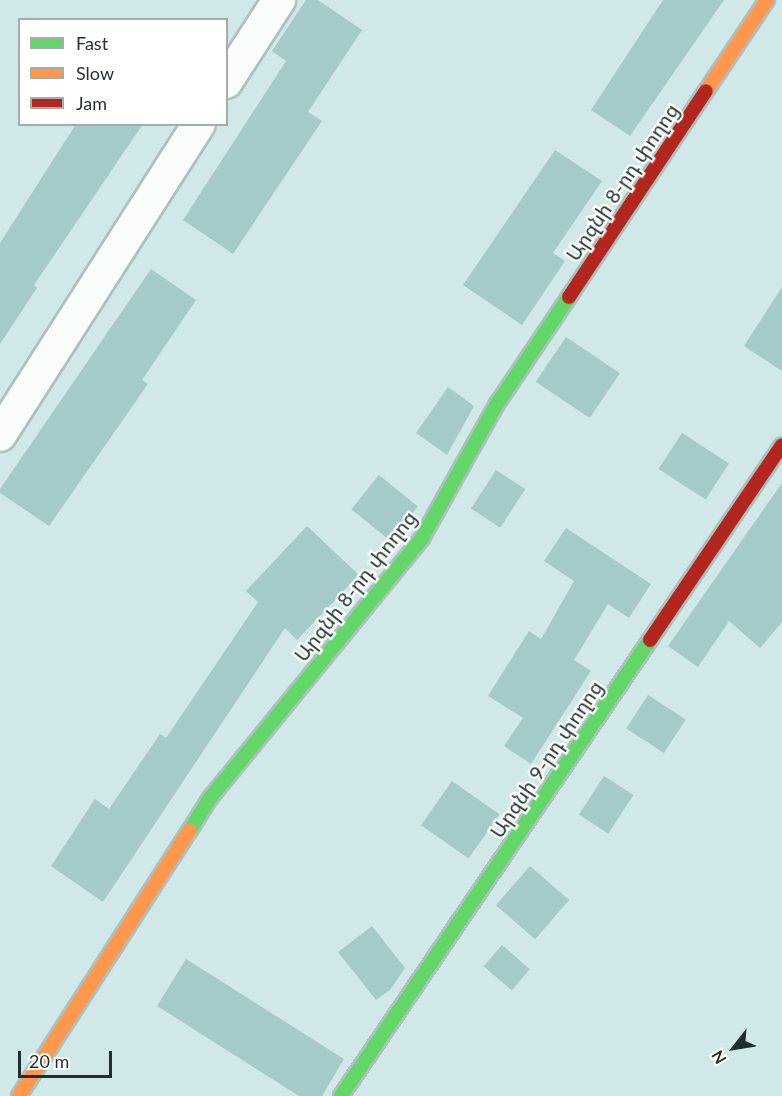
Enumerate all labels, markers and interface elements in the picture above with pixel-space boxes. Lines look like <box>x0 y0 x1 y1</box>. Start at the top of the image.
legend <box>18 18 228 126</box>
text: Fast <box>76 32 108 54</box>
text: Slow <box>76 62 114 84</box>
text: Jam <box>76 92 107 114</box>
street label: Արզնի 8-րդ փողոց <box>560 99 684 265</box>
street label: Արզնի 8-րդ փողոց <box>289 506 421 666</box>
street label: Արզնի 9-րդ փողոց <box>484 676 608 842</box>
north arrow <box>704 1018 764 1078</box>
scale bar <box>21 1039 116 1077</box>
text: N <box>707 1047 729 1068</box>
text: 20 m <box>29 1050 69 1072</box>

